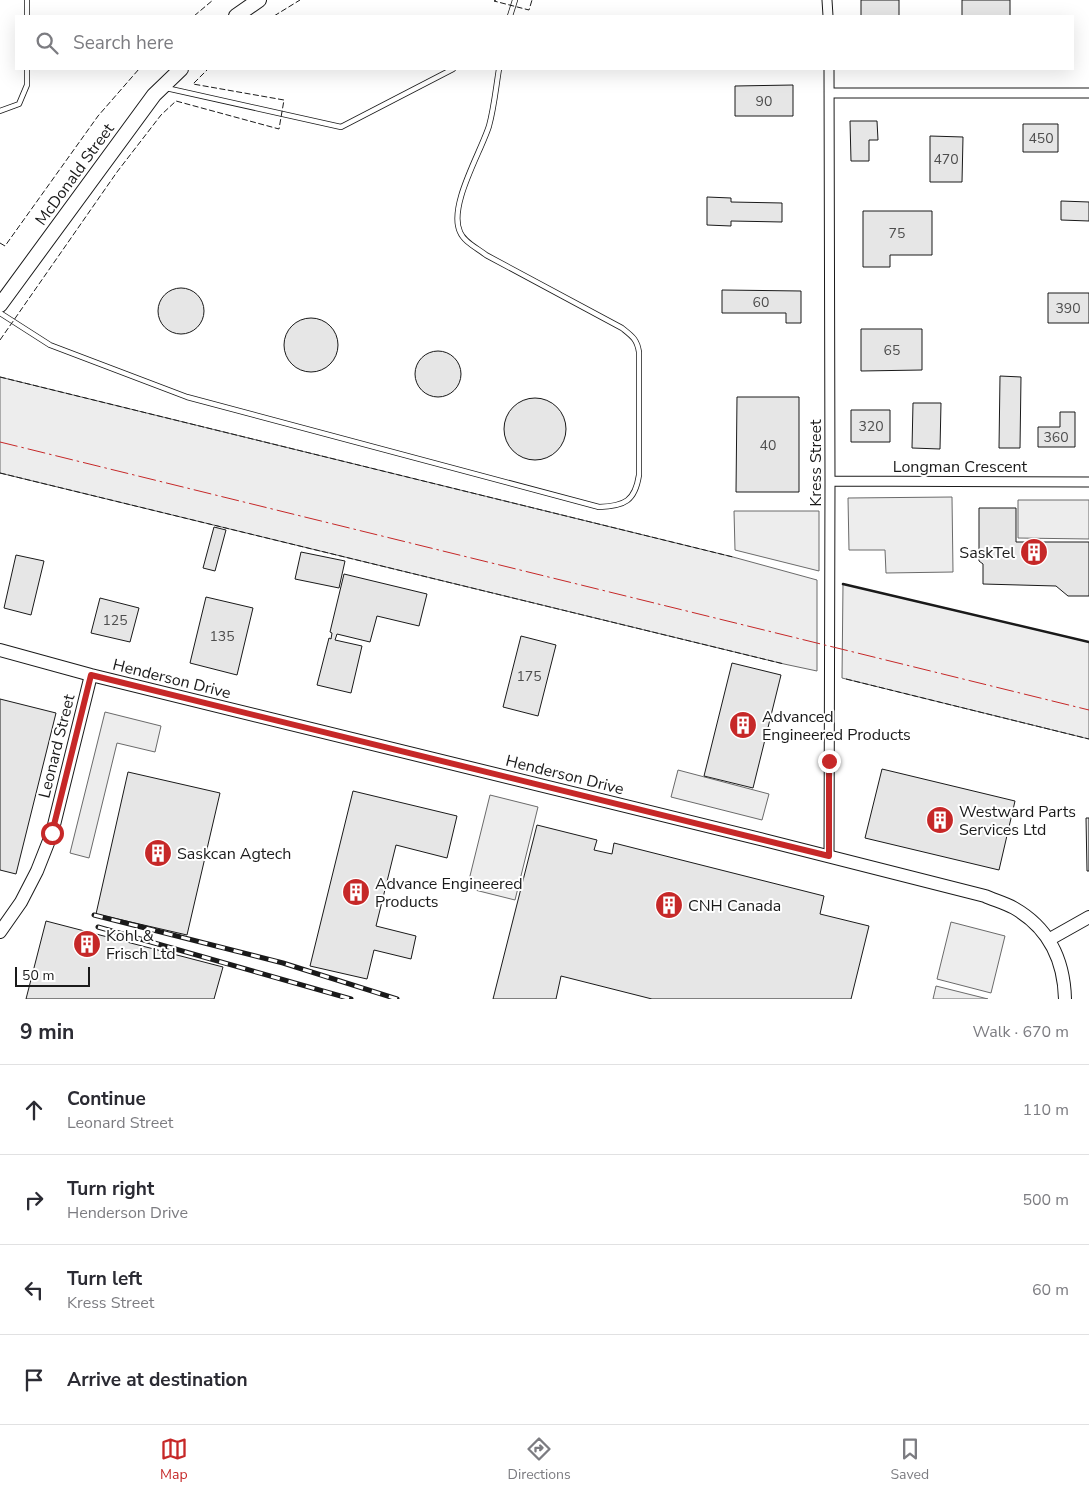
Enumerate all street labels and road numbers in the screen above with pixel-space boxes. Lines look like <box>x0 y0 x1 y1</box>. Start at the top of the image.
street label: McDonald Street <box>30 119 120 230</box>
street label: Kress Street <box>805 419 827 507</box>
street label: Longman Crescent <box>893 456 1028 478</box>
street label: Henderson Drive <box>110 654 233 704</box>
street label: Leonard Street <box>33 692 81 800</box>
street label: Henderson Drive <box>503 750 626 800</box>

